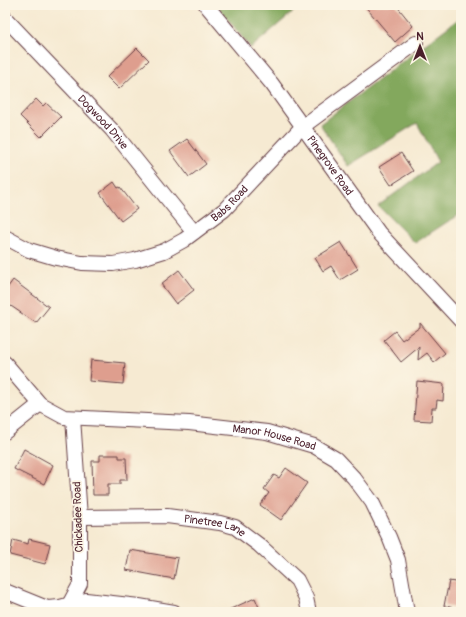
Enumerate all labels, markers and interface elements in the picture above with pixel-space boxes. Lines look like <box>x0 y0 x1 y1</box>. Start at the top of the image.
north arrow <box>400 26 440 66</box>
text: N <box>416 30 424 43</box>
street label: Dogwood Drive <box>75 92 132 152</box>
street label: Pinegrove Road <box>305 133 356 198</box>
street label: Babs Road <box>208 182 251 224</box>
street label: Manor House Road <box>232 422 318 453</box>
street label: Chickadee Road <box>70 481 86 553</box>
street label: Pinetree Lane <box>183 512 249 540</box>

